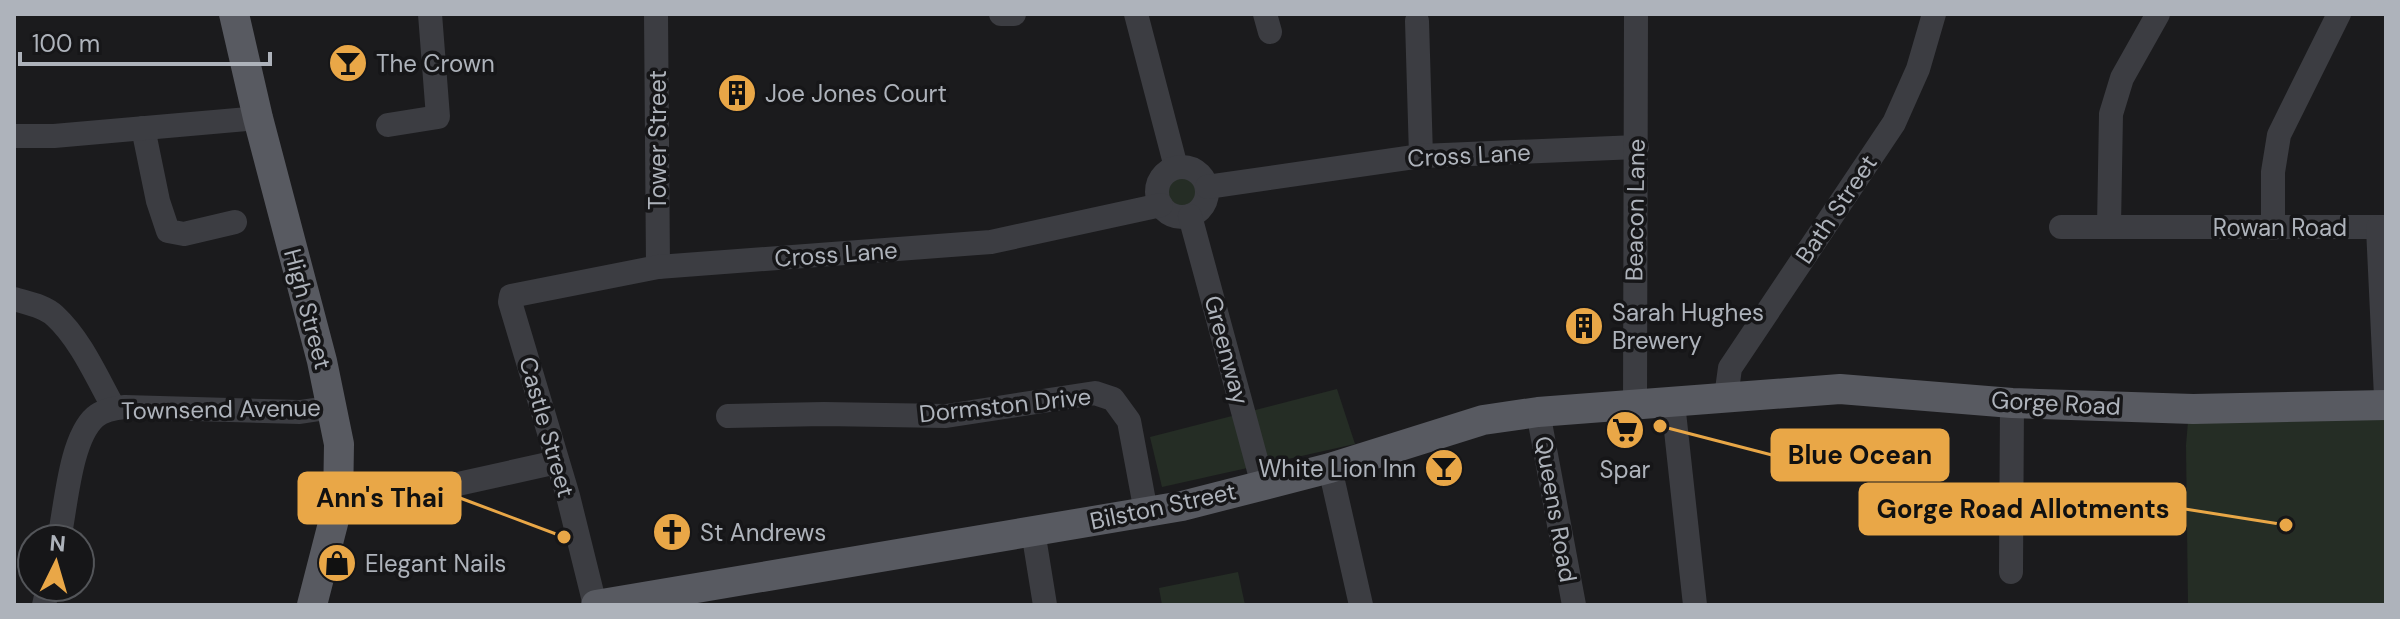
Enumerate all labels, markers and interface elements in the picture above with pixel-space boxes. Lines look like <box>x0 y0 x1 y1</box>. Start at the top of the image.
scale bar <box>20 16 270 66</box>
text: 100 m <box>32 28 100 59</box>
bar icon: The Crown <box>327 42 369 84</box>
place label: The Crown <box>376 48 495 79</box>
street label: Tower Street <box>642 70 673 210</box>
building icon: Joe Jones Court <box>716 72 758 114</box>
place label: Joe Jones Court <box>765 78 947 109</box>
street label: Cross Lane <box>1407 136 1531 174</box>
street label: Beacon Lane <box>1618 139 1652 281</box>
street label: Bath Street <box>1788 149 1884 269</box>
street label: Rowan Road <box>2213 212 2347 243</box>
street label: Cross Lane <box>773 234 899 274</box>
street label: High Street <box>277 245 339 373</box>
street label: Greenway <box>1198 292 1256 408</box>
place label: Sarah Hughes Brewery <box>1612 297 1764 356</box>
building icon: Sarah Hughes Brewery <box>1563 305 1605 347</box>
street label: Castle Street <box>512 353 582 501</box>
street label: Dormston Drive <box>917 381 1093 429</box>
street label: Gorge Road <box>1990 384 2122 422</box>
street label: Townsend Avenue <box>121 392 321 426</box>
supermarket icon: Spar <box>1604 409 1646 451</box>
callout: Blue Ocean <box>1772 430 1948 480</box>
street label: Queens Road <box>1528 434 1584 584</box>
text: Blue Ocean <box>1788 438 1932 472</box>
bar icon: White Lion Inn <box>1423 447 1465 489</box>
place label: White Lion Inn <box>1258 453 1416 484</box>
place label: Spar <box>1600 454 1651 485</box>
callout: Ann's Thai <box>299 473 460 523</box>
street label: Bilston Street <box>1087 475 1239 537</box>
text: Ann's Thai <box>316 481 444 515</box>
callout: Gorge Road Allotments <box>1860 484 2185 534</box>
text: Gorge Road Allotments <box>1876 492 2170 526</box>
church icon: St Andrews <box>651 511 693 553</box>
place label: St Andrews <box>700 517 826 548</box>
north arrow <box>16 523 96 603</box>
text: N <box>48 528 67 559</box>
shop icon: Elegant Nails <box>316 542 358 584</box>
place label: Elegant Nails <box>365 548 506 579</box>

